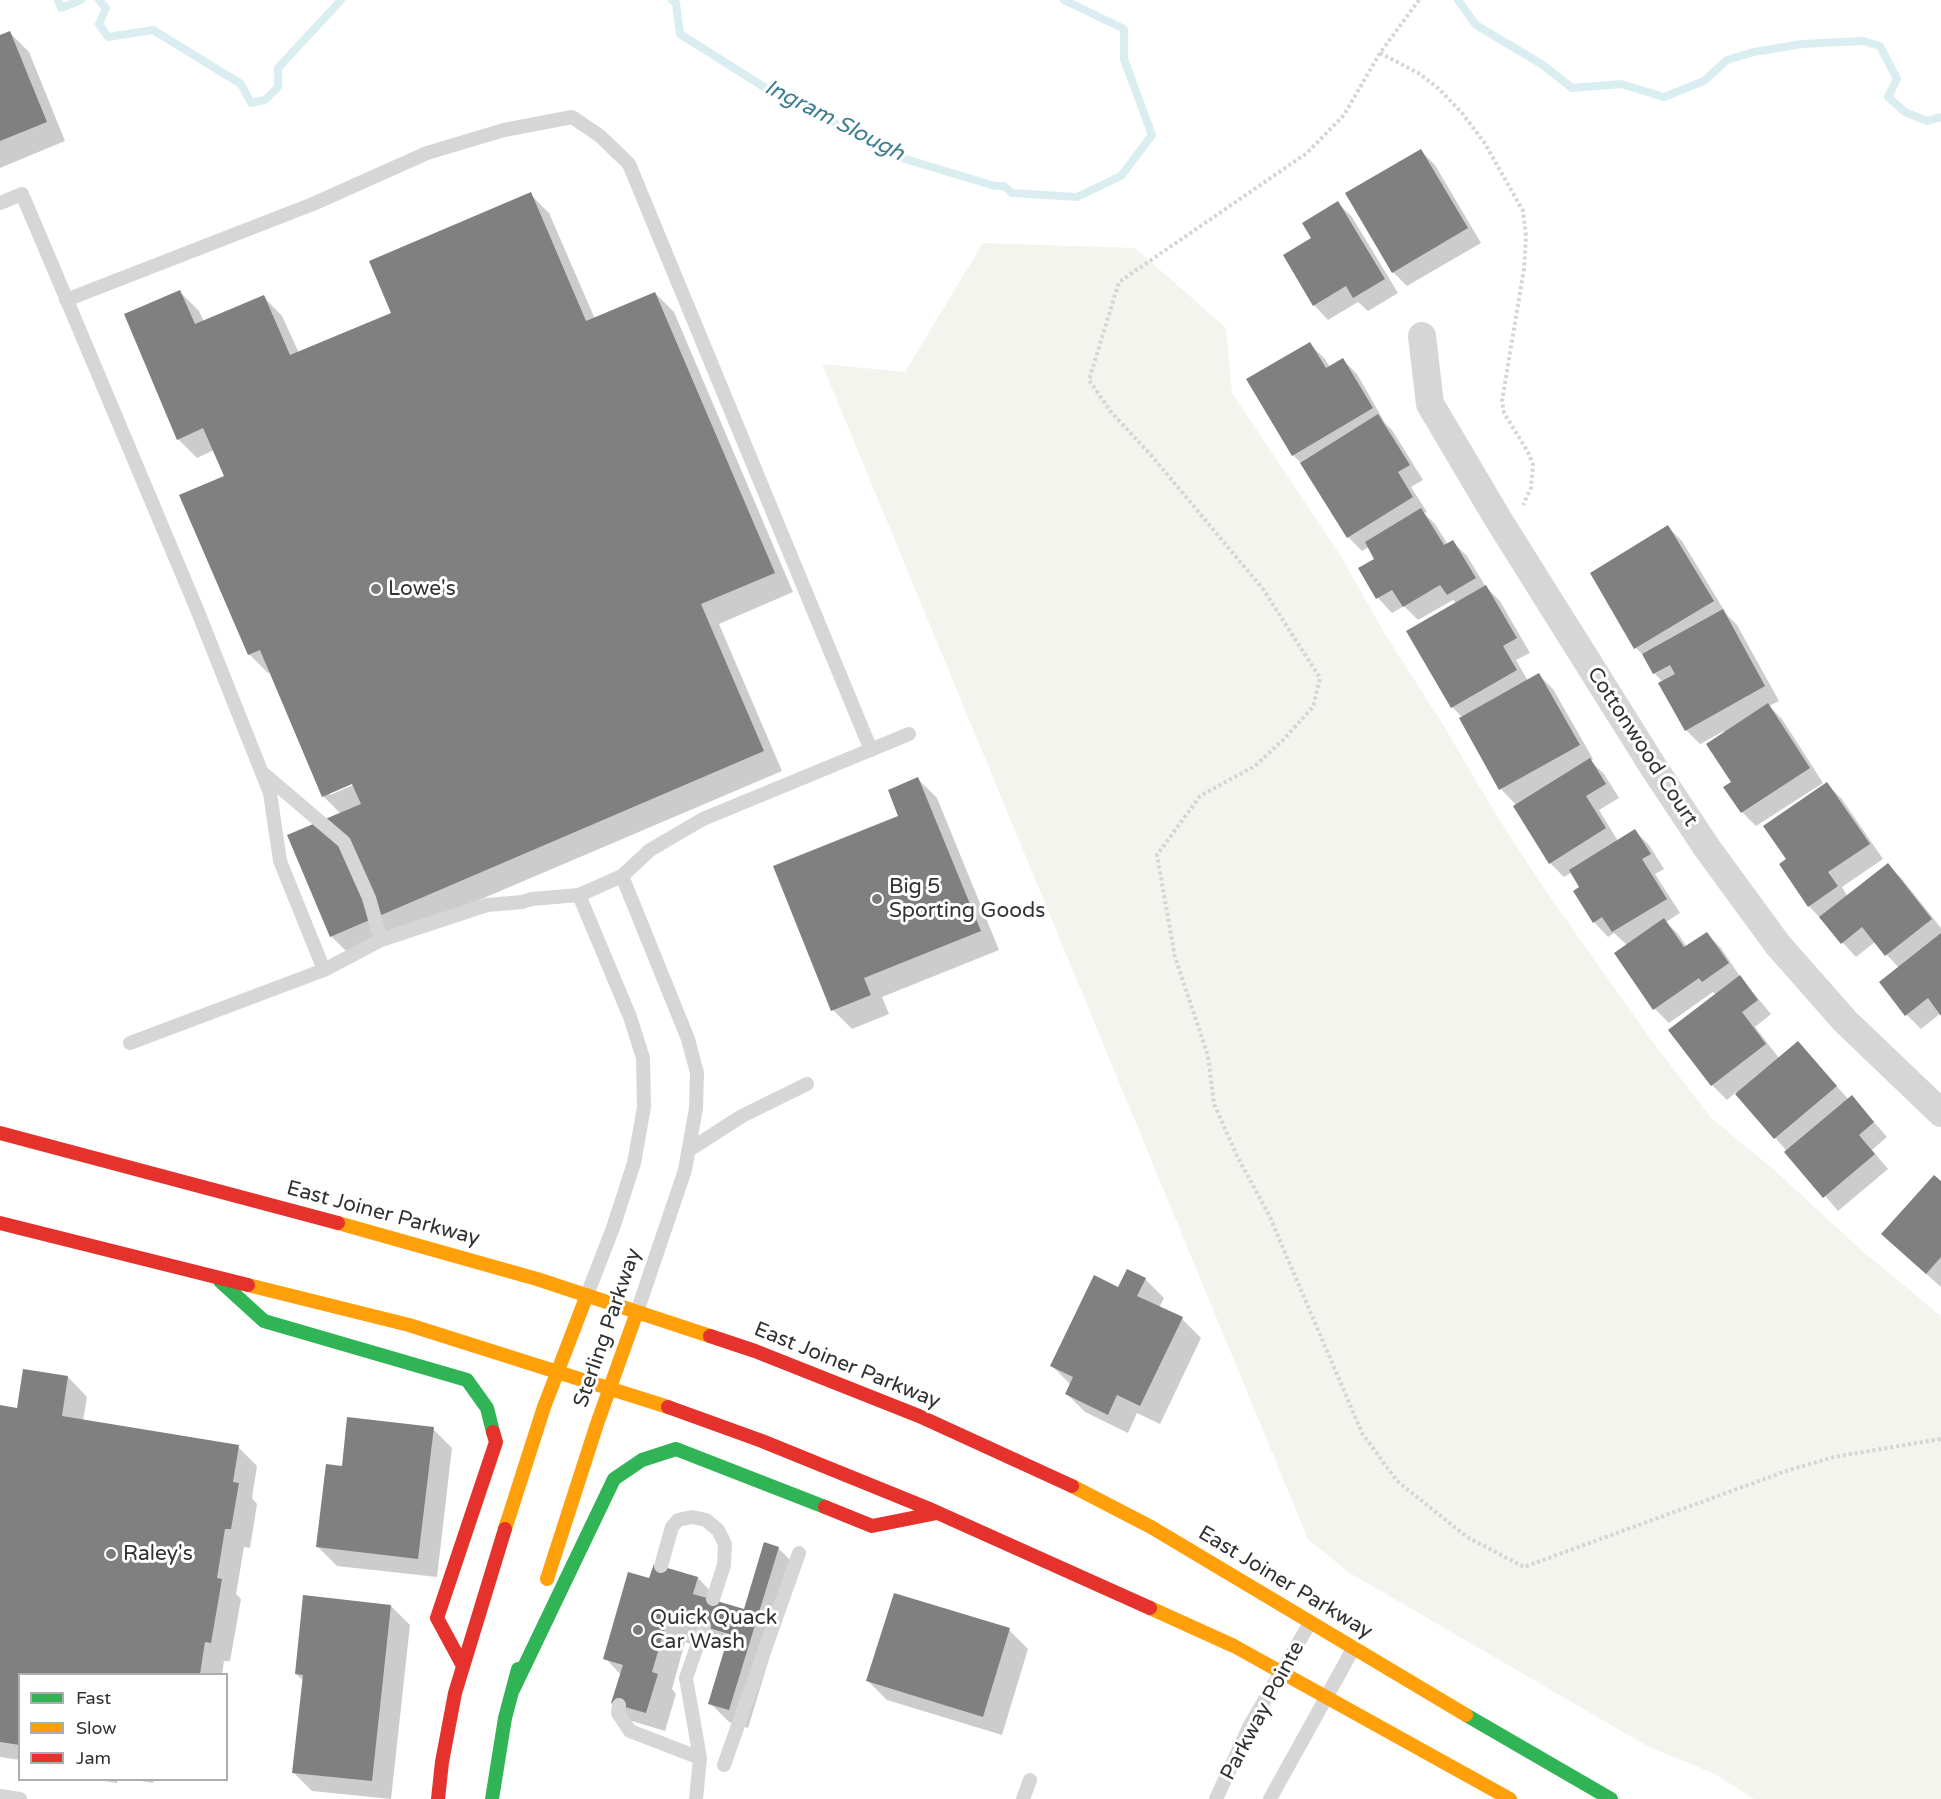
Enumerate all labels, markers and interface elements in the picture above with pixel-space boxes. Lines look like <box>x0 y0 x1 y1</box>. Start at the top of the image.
water label: Ingram Slough <box>760 75 908 167</box>
place label: Lowe's <box>388 576 456 602</box>
marker: Lowe's <box>369 582 383 596</box>
street label: Cottonwood Court <box>1581 663 1703 831</box>
place label: Big 5 Sporting Goods <box>889 874 1045 924</box>
marker: Big 5 Sporting Goods <box>870 892 884 906</box>
street label: East Joiner Parkway <box>284 1176 482 1252</box>
street label: Sterling Parkway <box>569 1245 647 1411</box>
street label: East Joiner Parkway <box>750 1317 944 1415</box>
street label: East Joiner Parkway <box>1193 1521 1377 1645</box>
place label: Raley's <box>123 1541 193 1567</box>
marker: Raley's <box>104 1547 118 1561</box>
place label: Quick Quack Car Wash <box>650 1605 777 1655</box>
marker: Quick Quack Car Wash <box>631 1623 645 1637</box>
street label: Parkway Pointe <box>1216 1637 1310 1785</box>
legend <box>18 1673 228 1781</box>
text: Fast <box>76 1687 111 1709</box>
text: Slow <box>76 1717 117 1739</box>
text: Jam <box>76 1747 111 1769</box>

